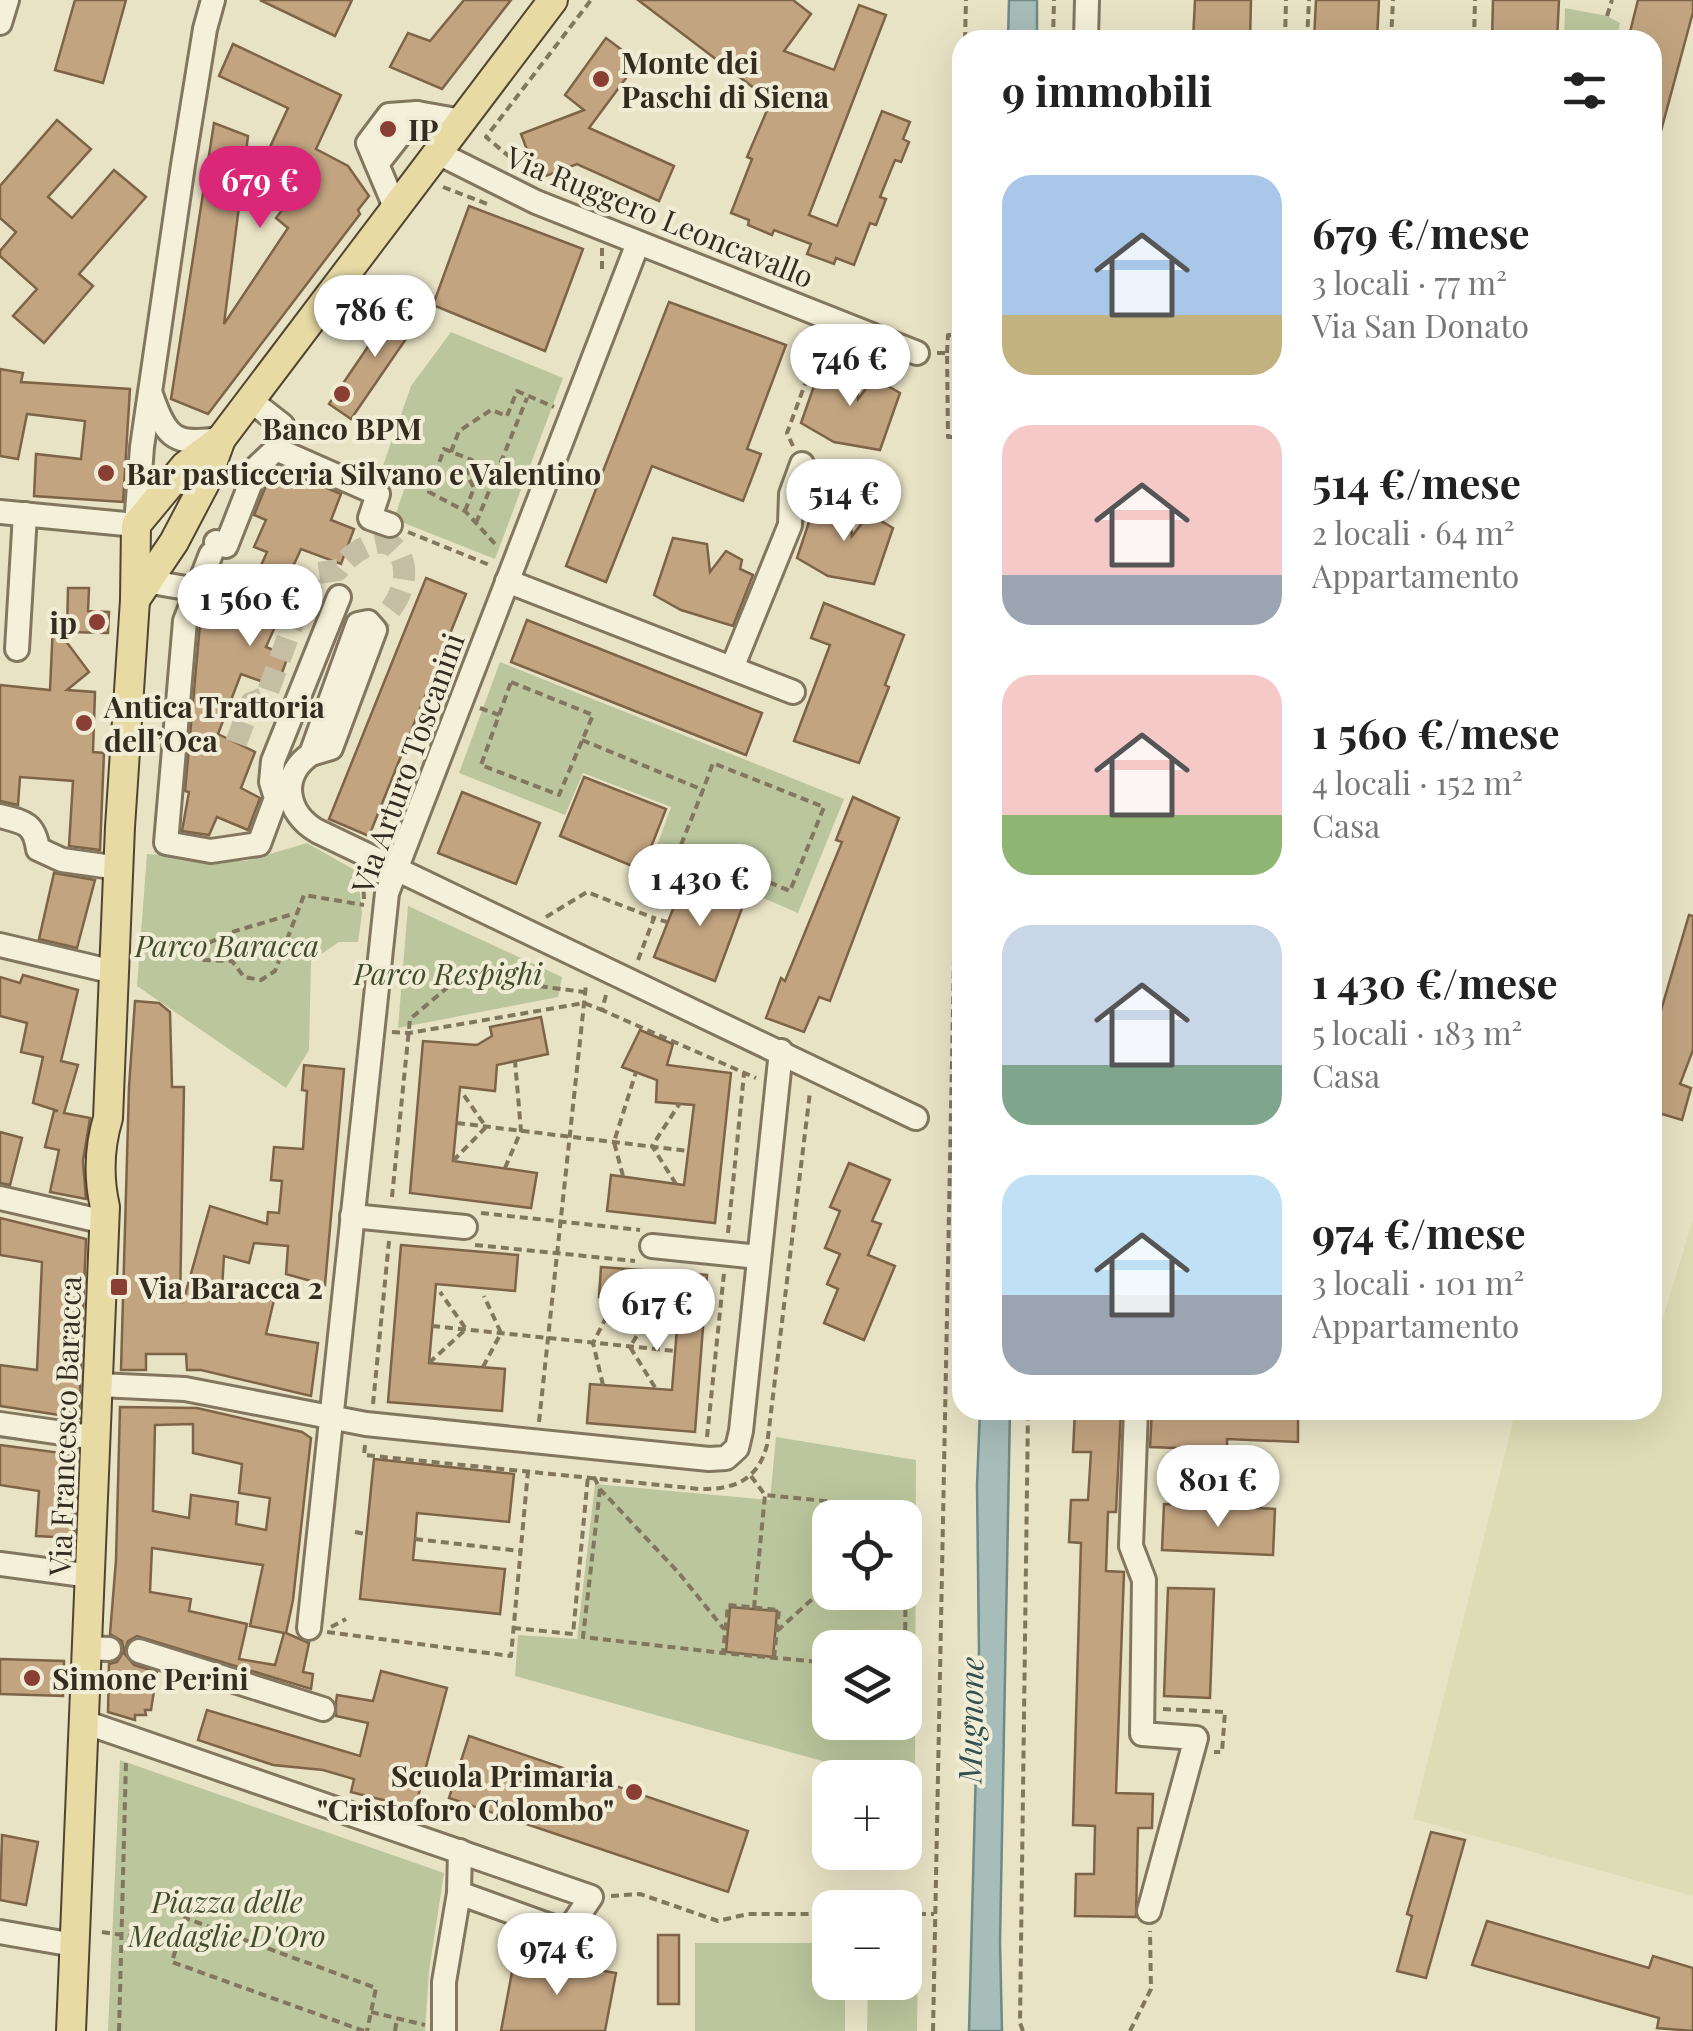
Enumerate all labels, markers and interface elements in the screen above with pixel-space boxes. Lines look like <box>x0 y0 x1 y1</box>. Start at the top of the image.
place label: Monte dei Paschi di Siena <box>621 42 830 116</box>
text: 9 immobili <box>1002 62 1212 118</box>
icon: filters <box>1557 63 1612 118</box>
marker: Monte dei Paschi di Siena <box>590 68 612 90</box>
place label: IP <box>408 109 439 149</box>
marker: IP <box>377 118 399 140</box>
street label: Via Ruggero Leoncavallo <box>499 136 820 296</box>
pin: 679 € <box>190 146 330 231</box>
text: 679 € <box>221 157 299 200</box>
text: 679 €/mese <box>1312 204 1530 260</box>
icon: home <box>1082 215 1202 335</box>
text: 3 locali · 77 m² <box>1312 260 1507 303</box>
pin: 786 € <box>305 275 445 360</box>
text: 786 € <box>336 286 414 329</box>
text: Via San Donato <box>1312 303 1529 346</box>
pin: 746 € <box>780 324 920 409</box>
text: 746 € <box>812 335 888 378</box>
marker: Banco BPM <box>331 383 353 405</box>
place label: Banco BPM <box>262 408 422 448</box>
place label: Bar pasticceria Silvano e Valentino <box>126 453 601 493</box>
text: 514 €/mese <box>1312 454 1521 510</box>
pin: 514 € <box>774 459 914 544</box>
marker: Bar pasticceria Silvano e Valentino <box>95 462 117 484</box>
icon: home <box>1082 465 1202 585</box>
text: 514 € <box>808 470 880 513</box>
text: 2 locali · 64 m² <box>1312 510 1515 553</box>
text: Appartamento <box>1312 553 1519 596</box>
pin: 1 560 € <box>158 564 342 649</box>
text: 1 560 € <box>200 575 300 618</box>
place label: ip <box>50 602 77 642</box>
marker: ip <box>86 611 108 633</box>
street label: Via Arturo Toscanini <box>341 627 473 900</box>
place label: Antica Trattoria dell’Oca <box>103 686 325 760</box>
text: 1 560 €/mese <box>1312 704 1560 760</box>
marker: Antica Trattoria dell’Oca <box>73 712 95 734</box>
icon: home <box>1082 715 1202 835</box>
text: 4 locali · 152 m² <box>1312 760 1523 803</box>
text: Casa <box>1312 803 1380 846</box>
pin: 1 430 € <box>608 844 792 929</box>
text: 1 430 € <box>650 855 750 898</box>
park label: Parco Baracca <box>134 925 319 965</box>
park label: Parco Respighi <box>353 953 543 993</box>
text: 1 430 €/mese <box>1312 954 1558 1010</box>
icon: home <box>1082 965 1202 1085</box>
text: 5 locali · 183 m² <box>1312 1010 1522 1053</box>
text: Casa <box>1312 1053 1380 1096</box>
text: 974 €/mese <box>1312 1204 1526 1260</box>
icon: home <box>1082 1215 1202 1335</box>
text: 3 locali · 101 m² <box>1312 1260 1524 1303</box>
place label: Via Baracca 2 <box>138 1267 323 1307</box>
pin: 617 € <box>587 1269 727 1354</box>
street label: Via Francesco Baracca <box>39 1275 89 1578</box>
marker: Via Baracca 2 <box>108 1276 130 1298</box>
text: 617 € <box>621 1280 693 1323</box>
text: Appartamento <box>1312 1303 1519 1346</box>
pin: 801 € <box>1148 1445 1288 1530</box>
text: 801 € <box>1179 1456 1257 1499</box>
map controls <box>812 1500 922 2000</box>
button: locate <box>812 1500 922 1610</box>
button: layers <box>812 1630 922 1740</box>
water label: Mugnone <box>946 1656 992 1786</box>
place label: Simone Perini <box>52 1658 249 1698</box>
marker: Simone Perini <box>21 1667 43 1689</box>
place label: Scuola Primaria "Cristoforo Colombo" <box>317 1755 614 1829</box>
button: + <box>812 1760 922 1870</box>
marker: Scuola Primaria "Cristoforo Colombo" <box>623 1781 645 1803</box>
park label: Piazza delle Medaglie D'Oro <box>126 1881 326 1955</box>
button: − <box>812 1890 922 2000</box>
pin: 974 € <box>487 1913 627 1998</box>
text: 974 € <box>519 1924 595 1967</box>

